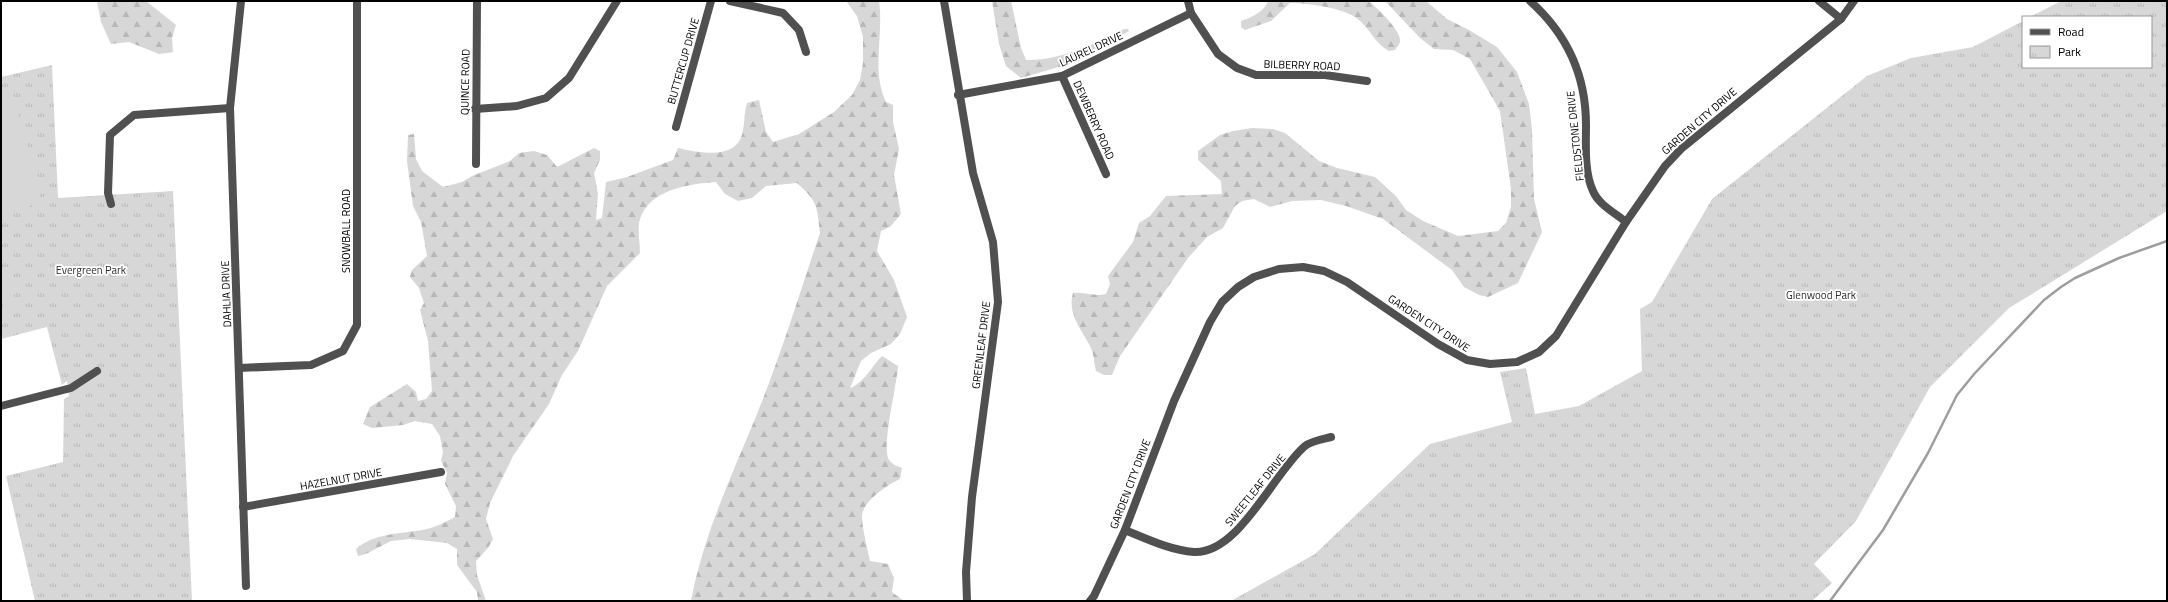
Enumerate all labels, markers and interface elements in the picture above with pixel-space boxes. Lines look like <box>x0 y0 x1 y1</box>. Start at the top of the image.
street label: BUTTERCUP DRIVE <box>663 16 703 106</box>
legend <box>2022 16 2152 68</box>
text: Road <box>2058 22 2084 41</box>
street label: LAUREL DRIVE <box>1057 27 1125 71</box>
text: Park <box>2058 42 2081 61</box>
street label: QUINCE ROAD <box>456 49 474 115</box>
street label: BILBERRY ROAD <box>1263 56 1341 74</box>
street label: DEWBERRY ROAD <box>1069 78 1119 162</box>
street label: GARDEN CITY DRIVE <box>1658 84 1740 158</box>
street label: FIELDSTONE DRIVE <box>1562 90 1588 182</box>
street label: SNOWBALL ROAD <box>338 189 354 273</box>
street label: DAHLIA DRIVE <box>217 260 235 328</box>
park label: Evergreen Park <box>56 262 127 278</box>
park label: Glenwood Park <box>1786 287 1857 303</box>
street label: GARDEN CITY DRIVE <box>1385 290 1473 356</box>
street label: GREENLEAF DRIVE <box>968 300 994 390</box>
street label: GARDEN CITY DRIVE <box>1106 437 1154 531</box>
street label: SWEETLEAF DRIVE <box>1221 450 1289 530</box>
street label: HAZELNUT DRIVE <box>299 464 383 494</box>

